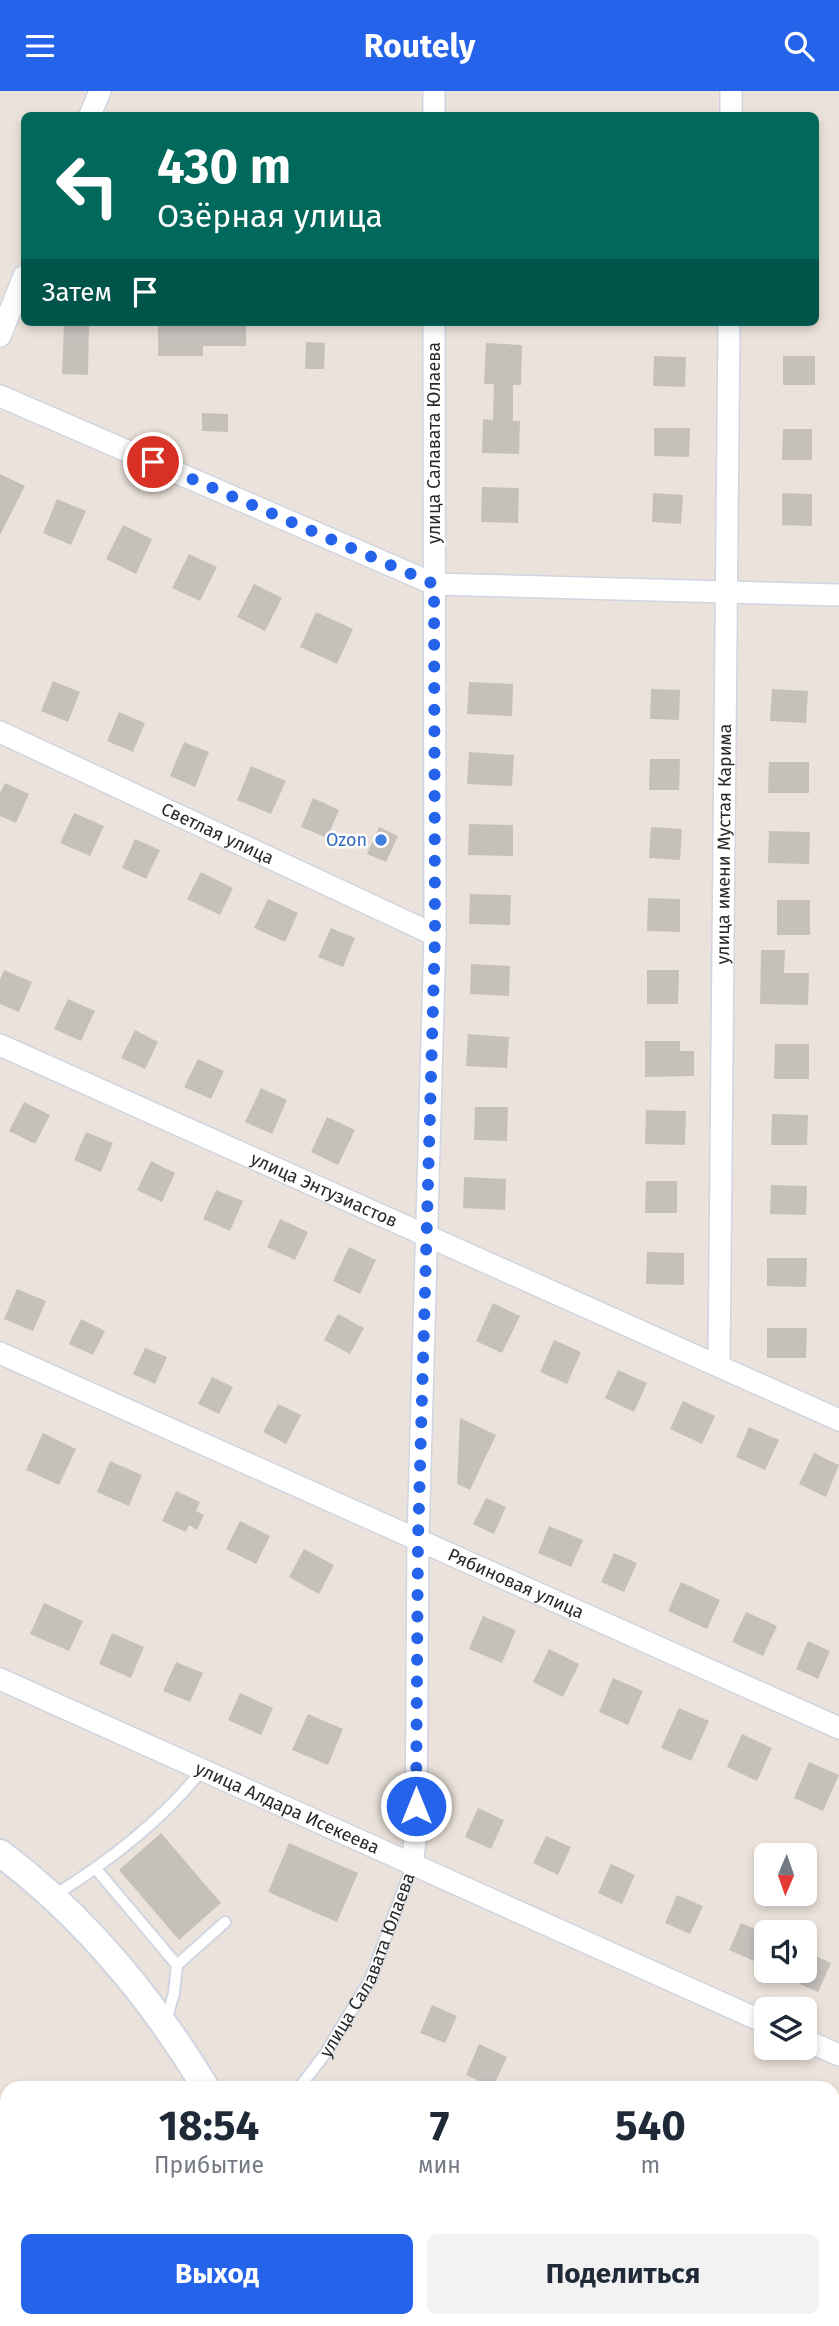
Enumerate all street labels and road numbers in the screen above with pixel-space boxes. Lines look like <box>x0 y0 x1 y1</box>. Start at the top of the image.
street label: улица Салавата Юлаева <box>423 342 445 544</box>
street label: улица имени Мустая Карима <box>712 723 736 965</box>
street label: Светлая улица <box>158 798 277 869</box>
street label: улица Энтузиастов <box>247 1147 401 1232</box>
street label: Рябиновая улица <box>444 1544 587 1624</box>
street label: улица Алдара Исекеева <box>192 1757 383 1859</box>
street label: улица Салавата Юлаева <box>315 1870 420 2061</box>

